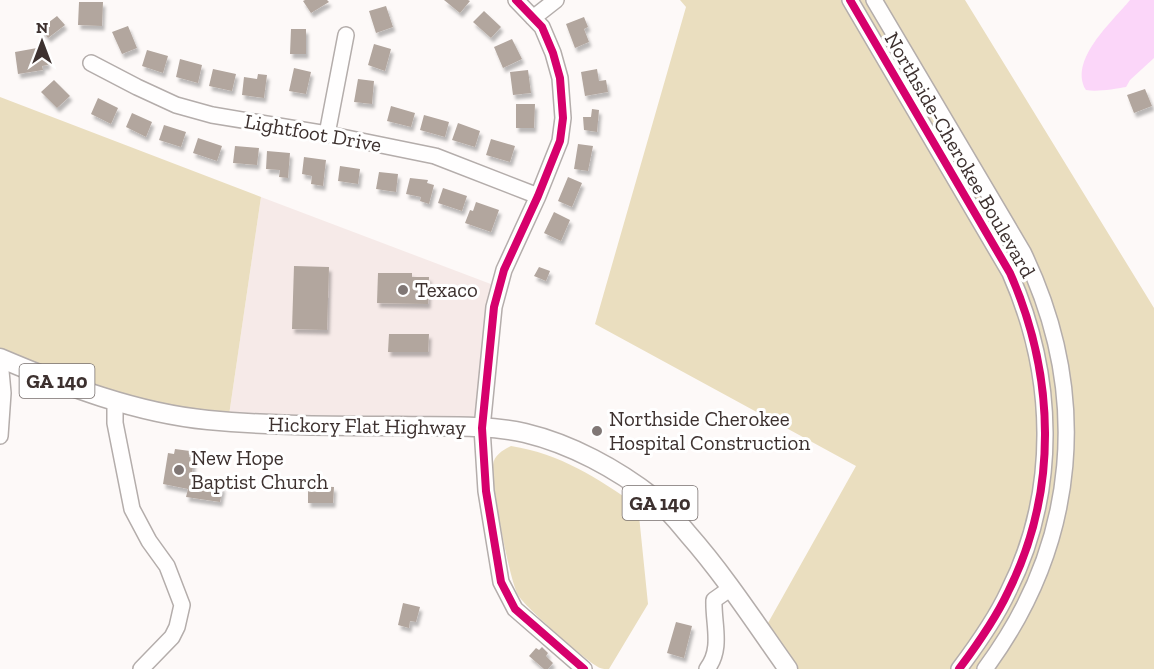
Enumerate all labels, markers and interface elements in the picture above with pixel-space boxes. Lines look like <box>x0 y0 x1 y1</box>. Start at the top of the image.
north arrow <box>12 12 72 72</box>
text: N <box>36 18 48 37</box>
street label: Northside-Cherokee Boulevard <box>880 28 1041 282</box>
street label: Lightfoot Drive <box>243 108 384 157</box>
place label: Texaco <box>415 277 478 302</box>
marker: Texaco <box>396 283 410 297</box>
road number: GA 140 <box>20 364 94 398</box>
place label: Northside Cherokee Hospital Construction <box>609 406 810 455</box>
street label: Hickory Flat Highway <box>268 411 466 440</box>
marker: Northside Cherokee Hospital Construction <box>590 424 604 438</box>
place label: New Hope Baptist Church <box>191 445 328 494</box>
marker: New Hope Baptist Church <box>172 463 186 477</box>
road number: GA 140 <box>622 486 698 520</box>

